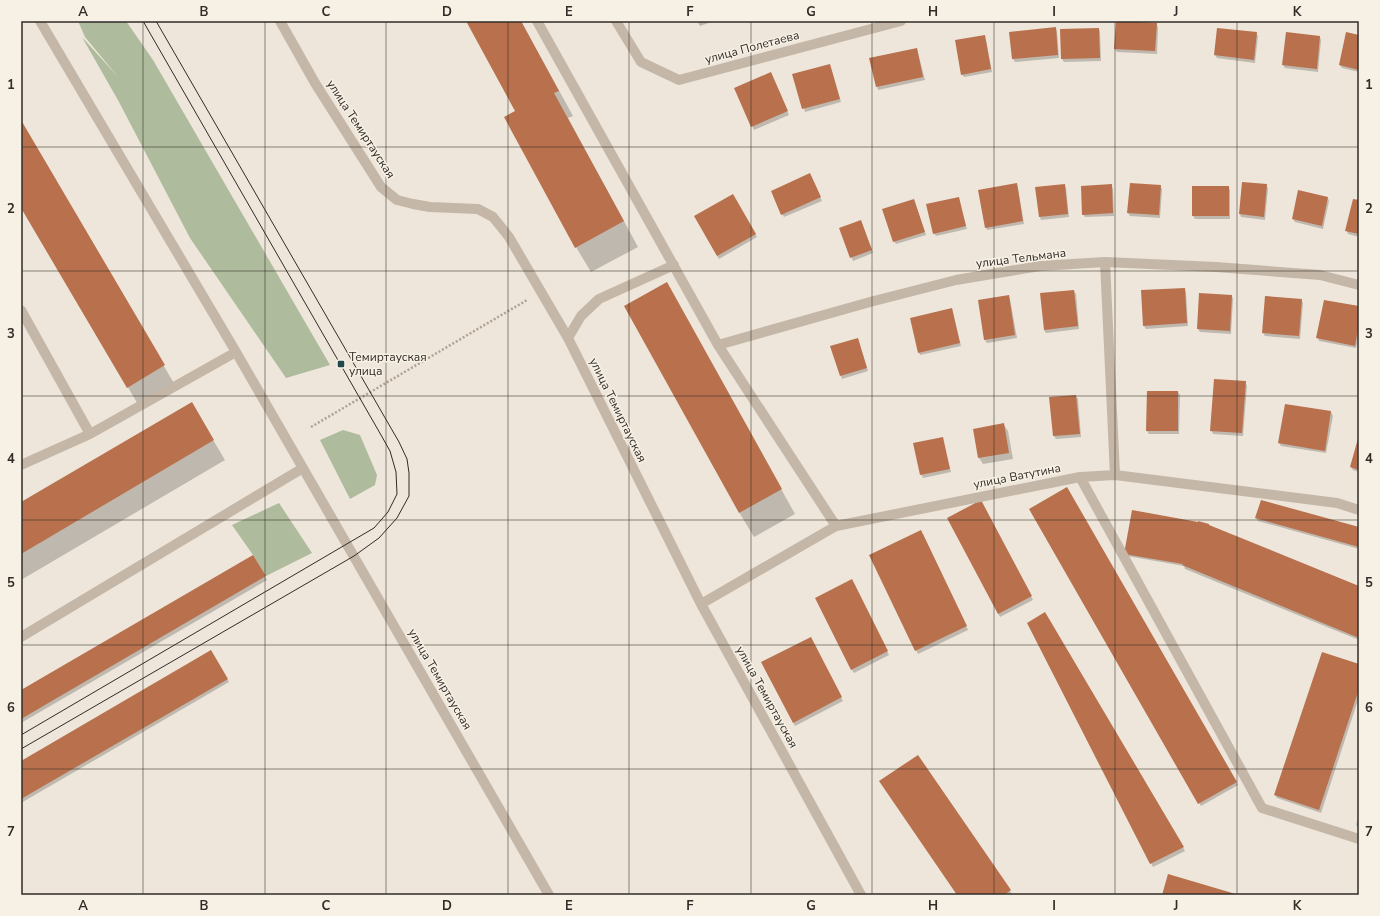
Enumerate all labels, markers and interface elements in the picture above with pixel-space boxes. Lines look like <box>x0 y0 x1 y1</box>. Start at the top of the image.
text: A <box>78 3 88 21</box>
text: B <box>200 3 209 21</box>
text: C <box>322 3 331 21</box>
text: D <box>442 3 452 21</box>
text: E <box>565 3 573 21</box>
text: F <box>686 3 694 21</box>
text: G <box>806 3 816 21</box>
text: H <box>928 3 938 21</box>
text: I <box>1052 3 1056 21</box>
text: J <box>1173 3 1178 21</box>
text: K <box>1293 3 1302 21</box>
street label: улица Полетаева <box>703 27 801 67</box>
text: 1 <box>7 76 15 94</box>
text: 1 <box>1365 76 1373 94</box>
street label: улица Темиртауская <box>323 77 399 181</box>
text: 2 <box>7 200 15 218</box>
text: 2 <box>1365 200 1373 218</box>
street label: улица Тельмана <box>975 245 1067 271</box>
text: 3 <box>7 325 15 343</box>
text: 3 <box>1365 325 1373 343</box>
place label: Темиртауская улица <box>349 349 427 379</box>
street label: улица Темиртауская <box>586 355 650 465</box>
marker: Темиртауская улица <box>336 359 346 369</box>
text: 4 <box>7 450 15 468</box>
text: 4 <box>1365 450 1373 468</box>
street label: улица Ватутина <box>972 460 1062 492</box>
text: 5 <box>7 574 15 592</box>
text: 5 <box>1365 574 1373 592</box>
street label: улица Темиртауская <box>404 625 476 733</box>
street label: улица Темиртауская <box>732 643 802 751</box>
text: 6 <box>7 699 15 717</box>
text: 6 <box>1365 699 1373 717</box>
text: 7 <box>7 823 15 841</box>
text: 7 <box>1365 823 1373 841</box>
text: A <box>78 897 88 915</box>
text: B <box>200 897 209 915</box>
text: C <box>322 897 331 915</box>
text: D <box>442 897 452 915</box>
text: E <box>565 897 573 915</box>
text: F <box>686 897 694 915</box>
text: G <box>806 897 816 915</box>
text: H <box>928 897 938 915</box>
text: I <box>1052 897 1056 915</box>
text: J <box>1173 897 1178 915</box>
text: K <box>1293 897 1302 915</box>

